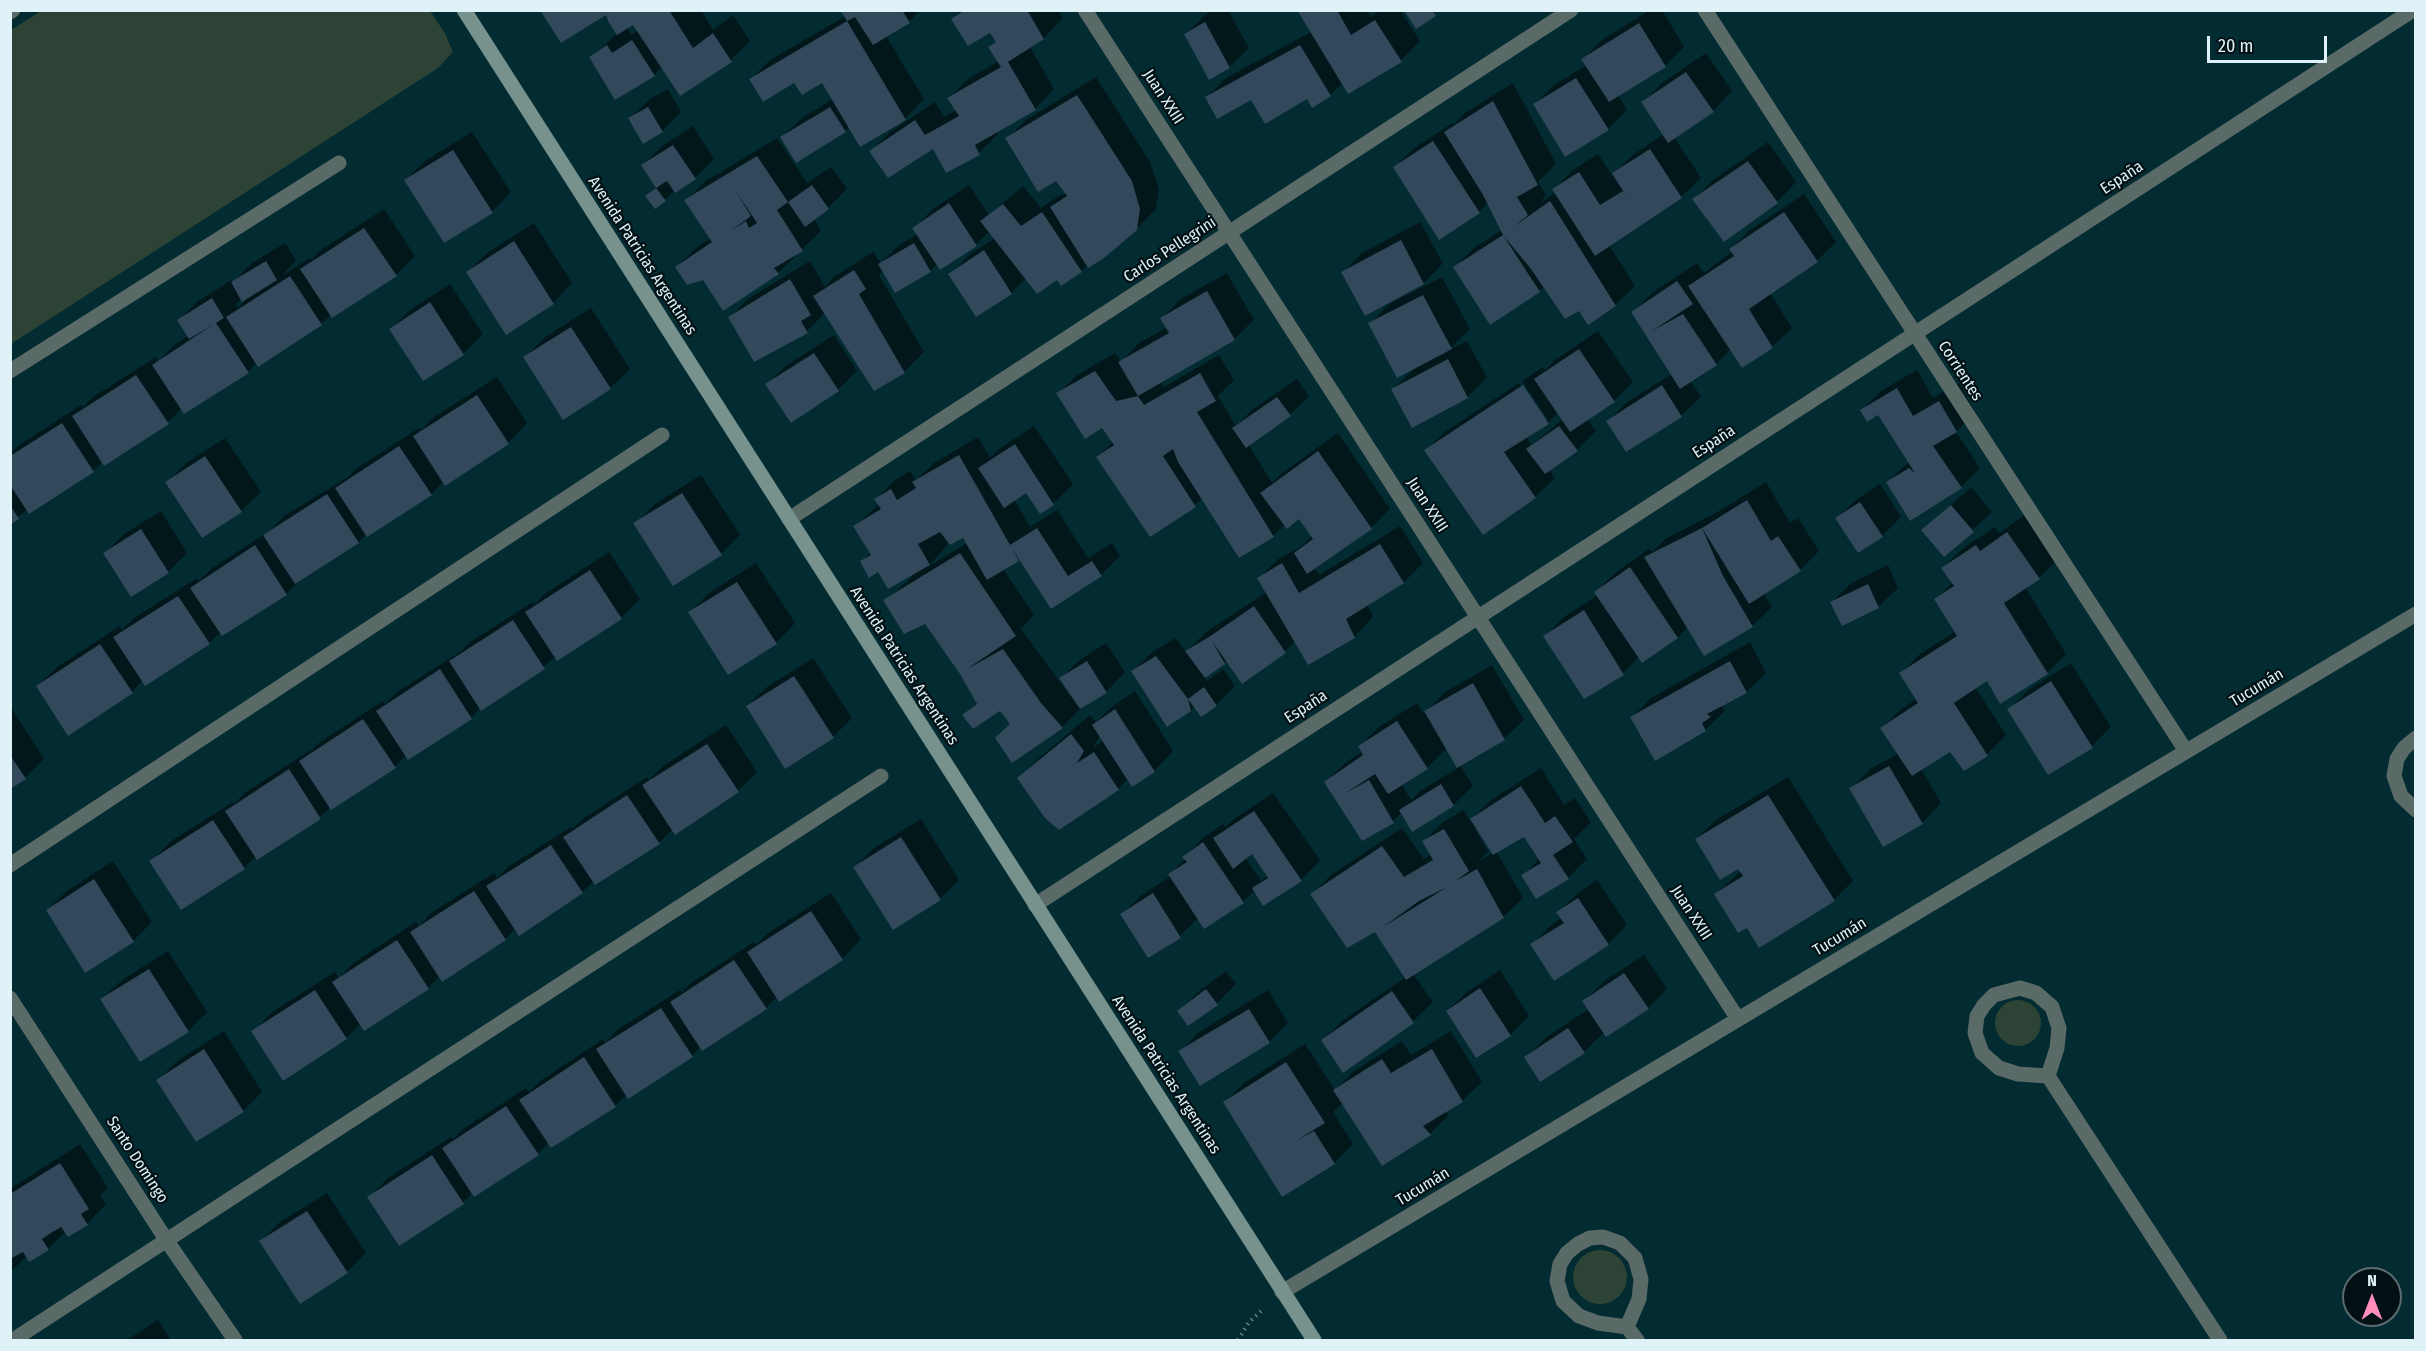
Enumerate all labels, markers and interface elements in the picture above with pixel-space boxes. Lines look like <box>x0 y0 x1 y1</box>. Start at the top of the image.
scale bar <box>2210 24 2330 62</box>
text: 20 m <box>2218 35 2253 57</box>
street label: Juan XXIII <box>1138 66 1188 128</box>
street label: España <box>2097 157 2147 199</box>
street label: Avenida Patricias Argentinas <box>584 173 700 339</box>
street label: Carlos Pellegrini <box>1120 213 1220 287</box>
street label: Corrientes <box>1934 337 1986 405</box>
street label: España <box>1689 421 1739 463</box>
street label: Juan XXIII <box>1402 474 1452 536</box>
street label: Avenida Patricias Argentinas <box>846 583 962 749</box>
street label: Tucumán <box>2227 665 2287 711</box>
street label: España <box>1281 686 1331 728</box>
street label: Juan XXIII <box>1666 882 1716 944</box>
street label: Tucumán <box>1810 914 1870 960</box>
street label: Avenida Patricias Argentinas <box>1108 992 1224 1158</box>
street label: Santo Domingo <box>102 1113 172 1207</box>
street label: Tucumán <box>1393 1164 1453 1210</box>
north arrow <box>2342 1267 2402 1327</box>
text: N <box>2367 1271 2377 1290</box>

